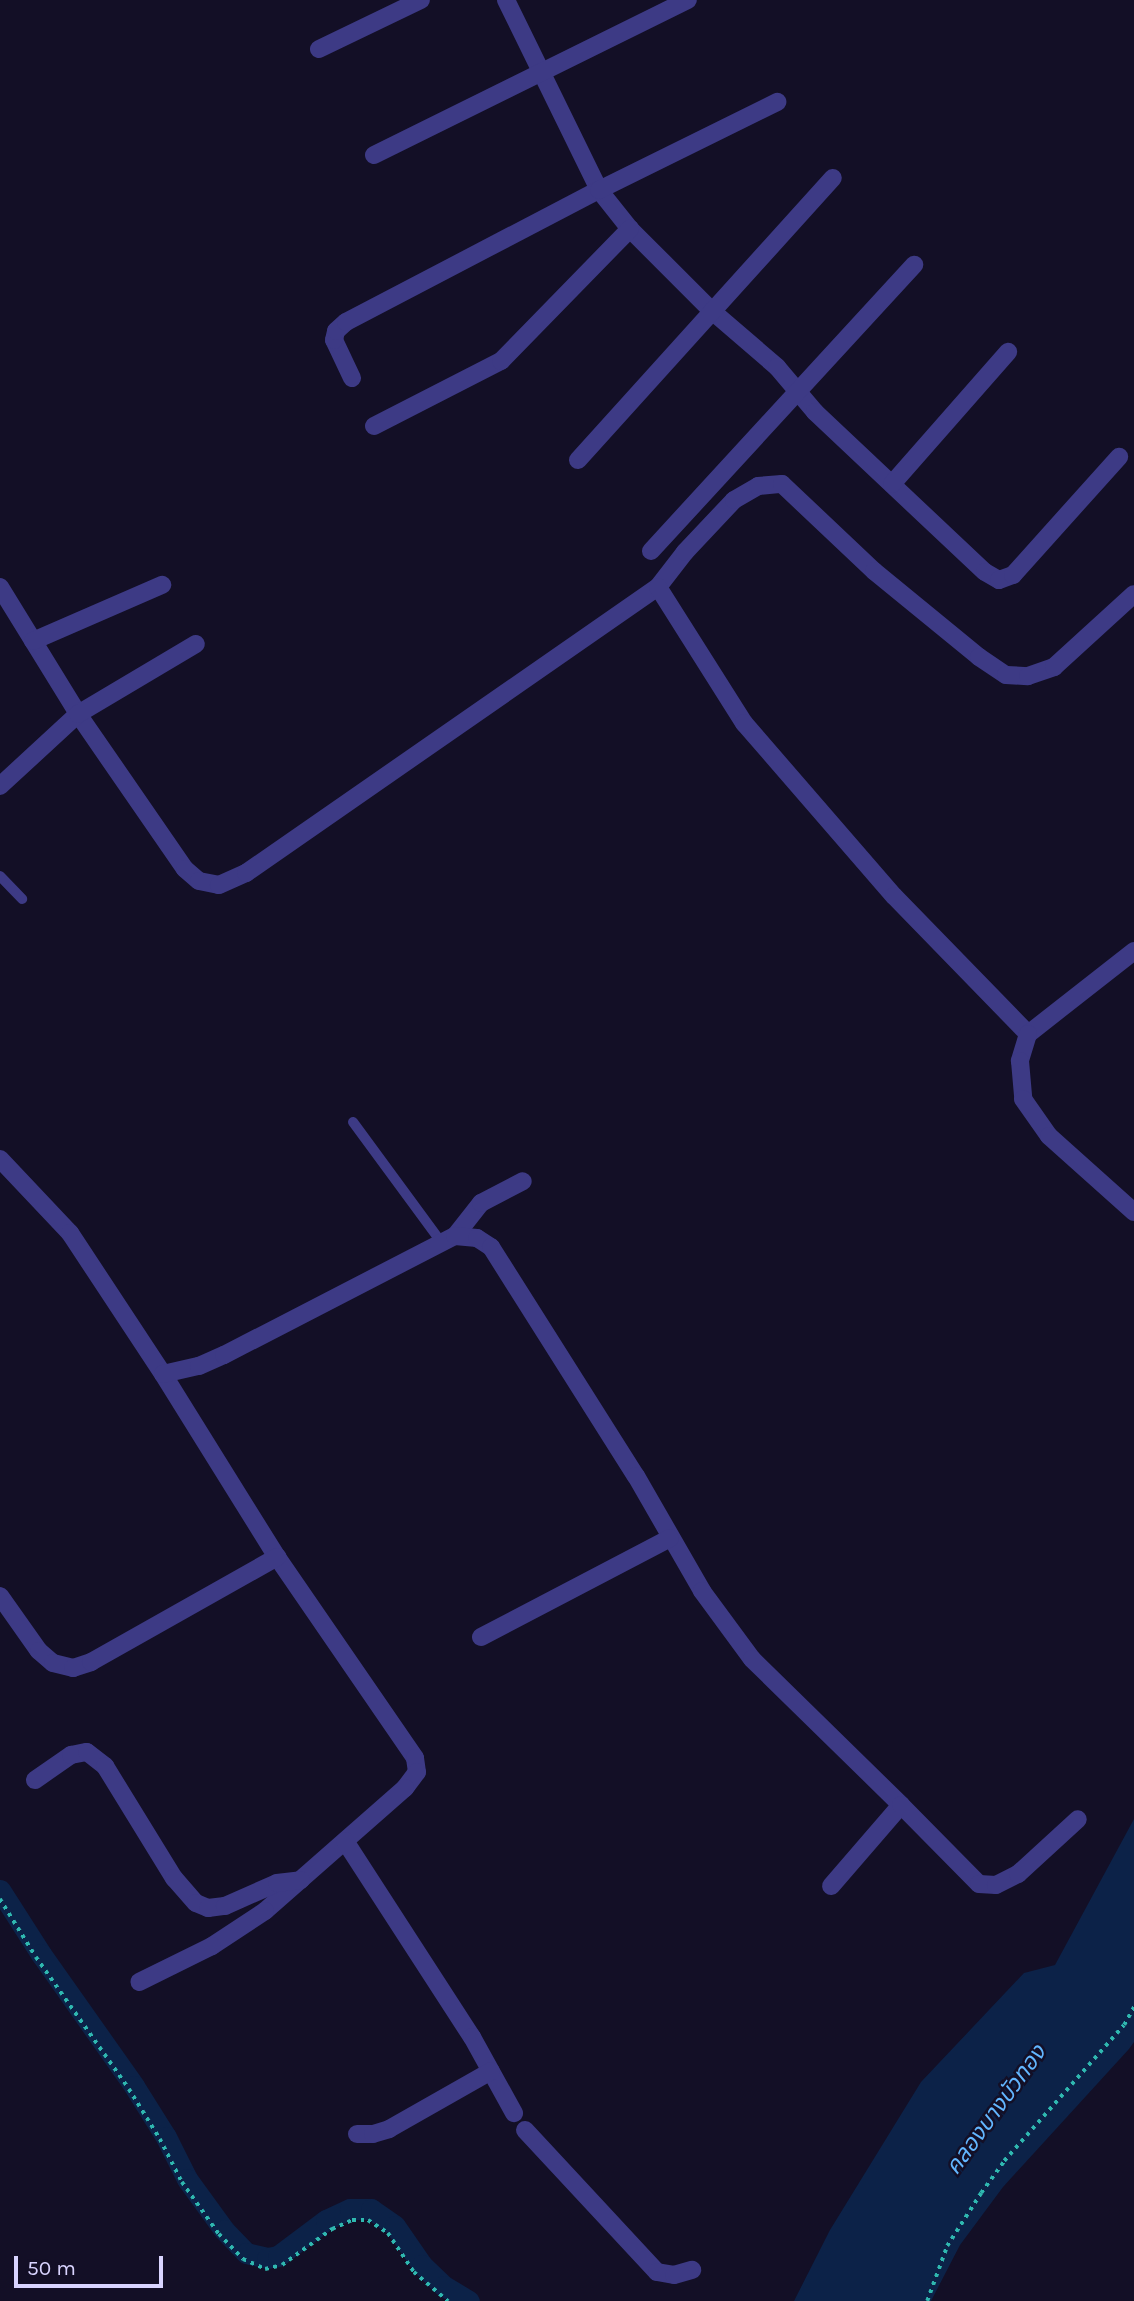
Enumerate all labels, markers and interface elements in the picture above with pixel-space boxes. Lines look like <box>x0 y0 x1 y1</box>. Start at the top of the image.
water label: คลองบางบัวทอง <box>940 2040 1052 2180</box>
scale bar <box>18 2242 166 2286</box>
text: 50 m <box>27 2256 76 2280</box>

